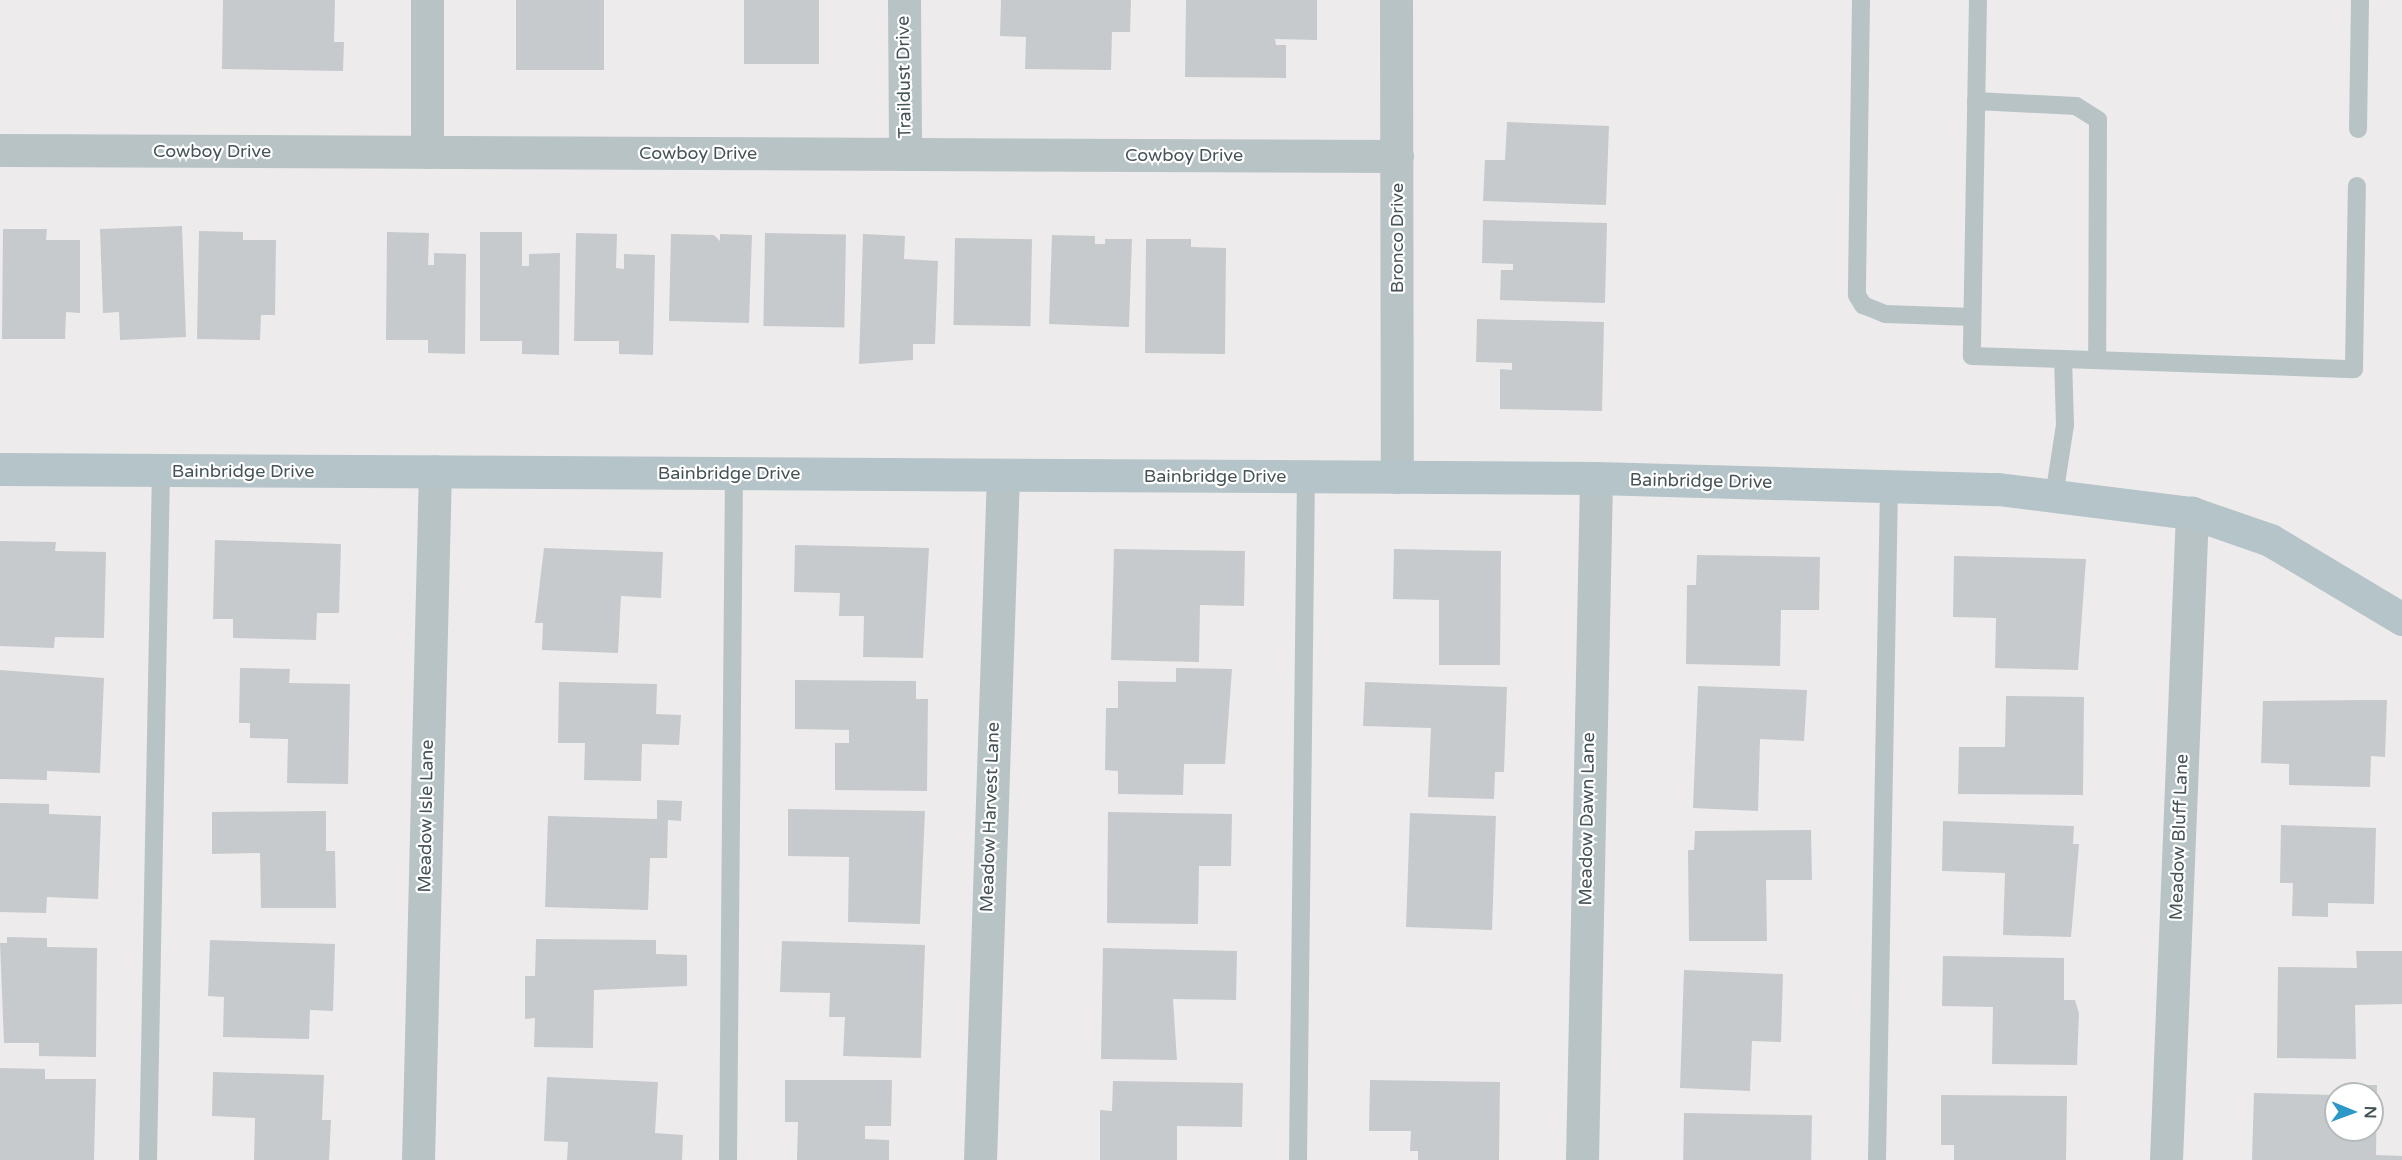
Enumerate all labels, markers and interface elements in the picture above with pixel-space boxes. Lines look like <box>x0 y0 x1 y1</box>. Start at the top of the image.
street label: Traildust Drive <box>892 16 916 138</box>
street label: Cowboy Drive <box>153 140 271 162</box>
street label: Cowboy Drive <box>639 142 757 164</box>
street label: Cowboy Drive <box>1125 144 1243 166</box>
street label: Bronco Drive <box>1386 183 1408 293</box>
street label: Bainbridge Drive <box>172 460 314 482</box>
street label: Bainbridge Drive <box>658 462 800 484</box>
street label: Bainbridge Drive <box>1144 465 1286 487</box>
street label: Bainbridge Drive <box>1629 469 1773 493</box>
street label: Meadow Harvest Lane <box>976 721 1004 913</box>
street label: Meadow Dawn Lane <box>1575 732 1599 906</box>
street label: Meadow Isle Lane <box>414 739 438 893</box>
street label: Meadow Bluff Lane <box>2165 753 2193 921</box>
north arrow <box>2324 1082 2384 1142</box>
text: N <box>2360 1106 2380 1119</box>

